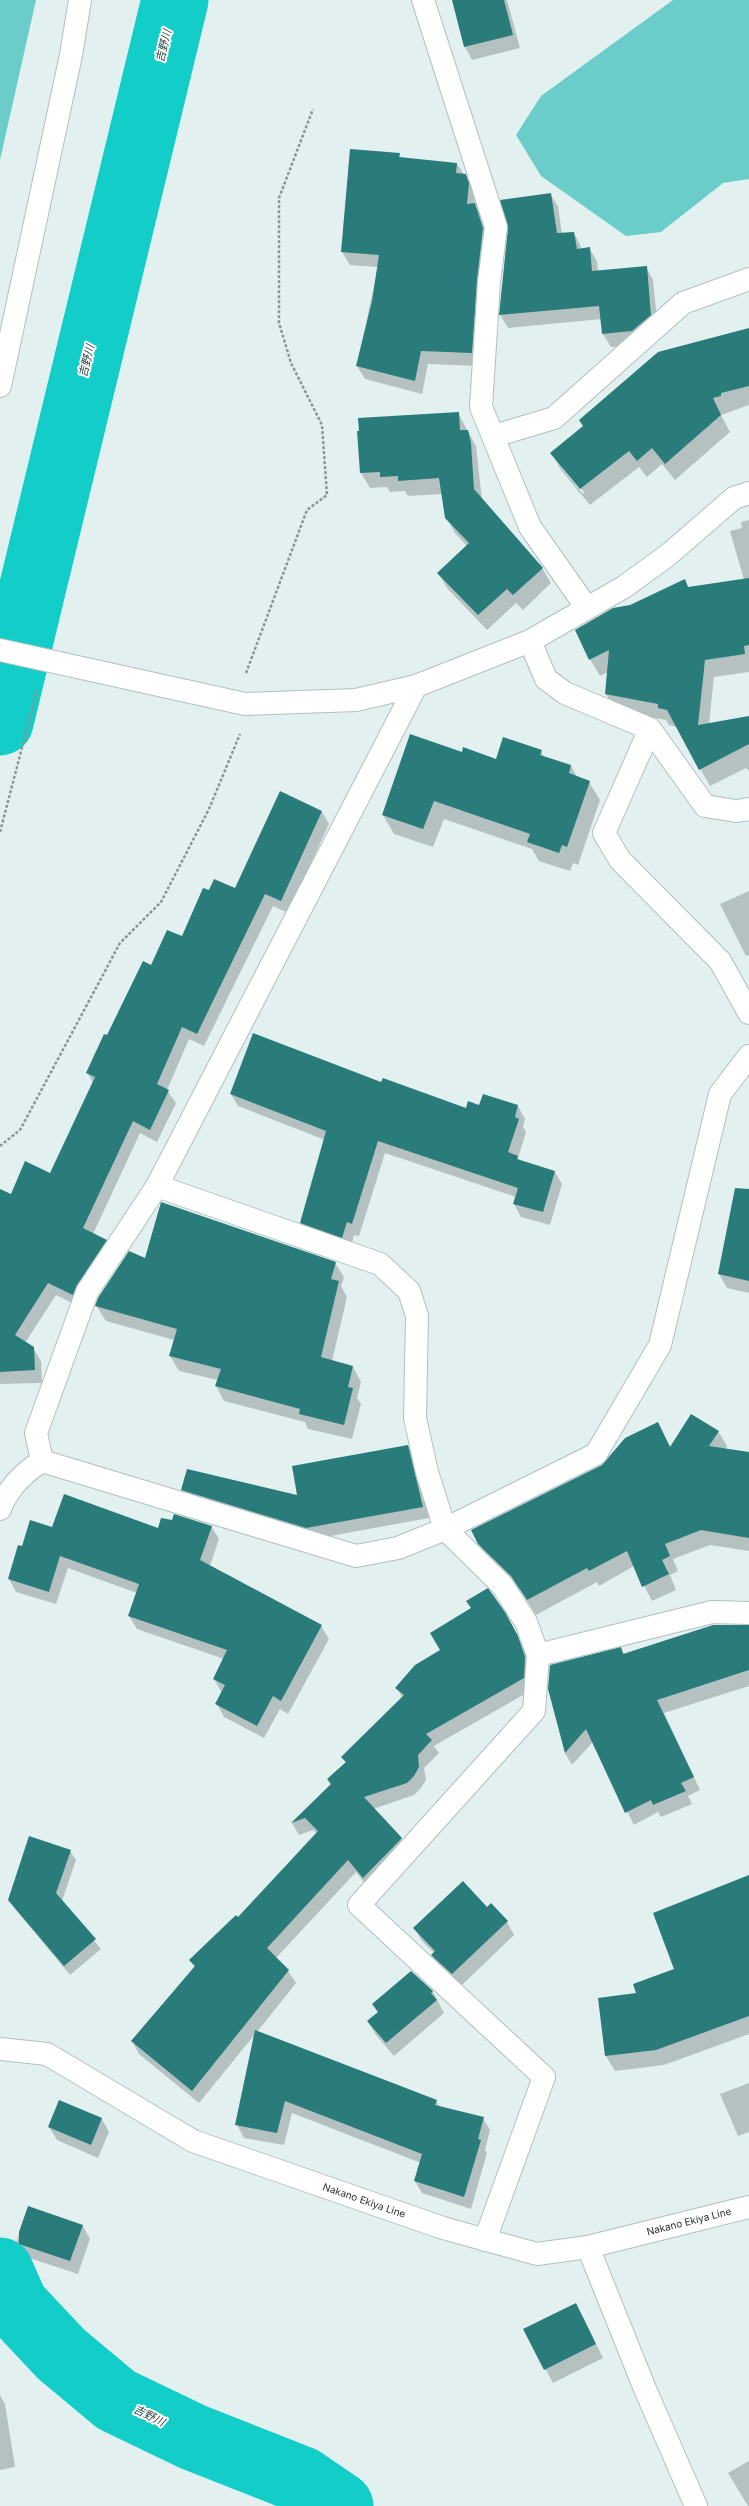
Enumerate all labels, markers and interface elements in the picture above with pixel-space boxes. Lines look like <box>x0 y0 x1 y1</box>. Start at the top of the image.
water label: 吉野川 <box>154 28 174 64</box>
water label: 吉野川 <box>77 343 97 379</box>
street label: Nakano Ekiya Line <box>321 2181 407 2221</box>
street label: Nakano Ekiya Line <box>645 2206 733 2238</box>
water label: 吉野川 <box>131 2403 167 2429</box>

